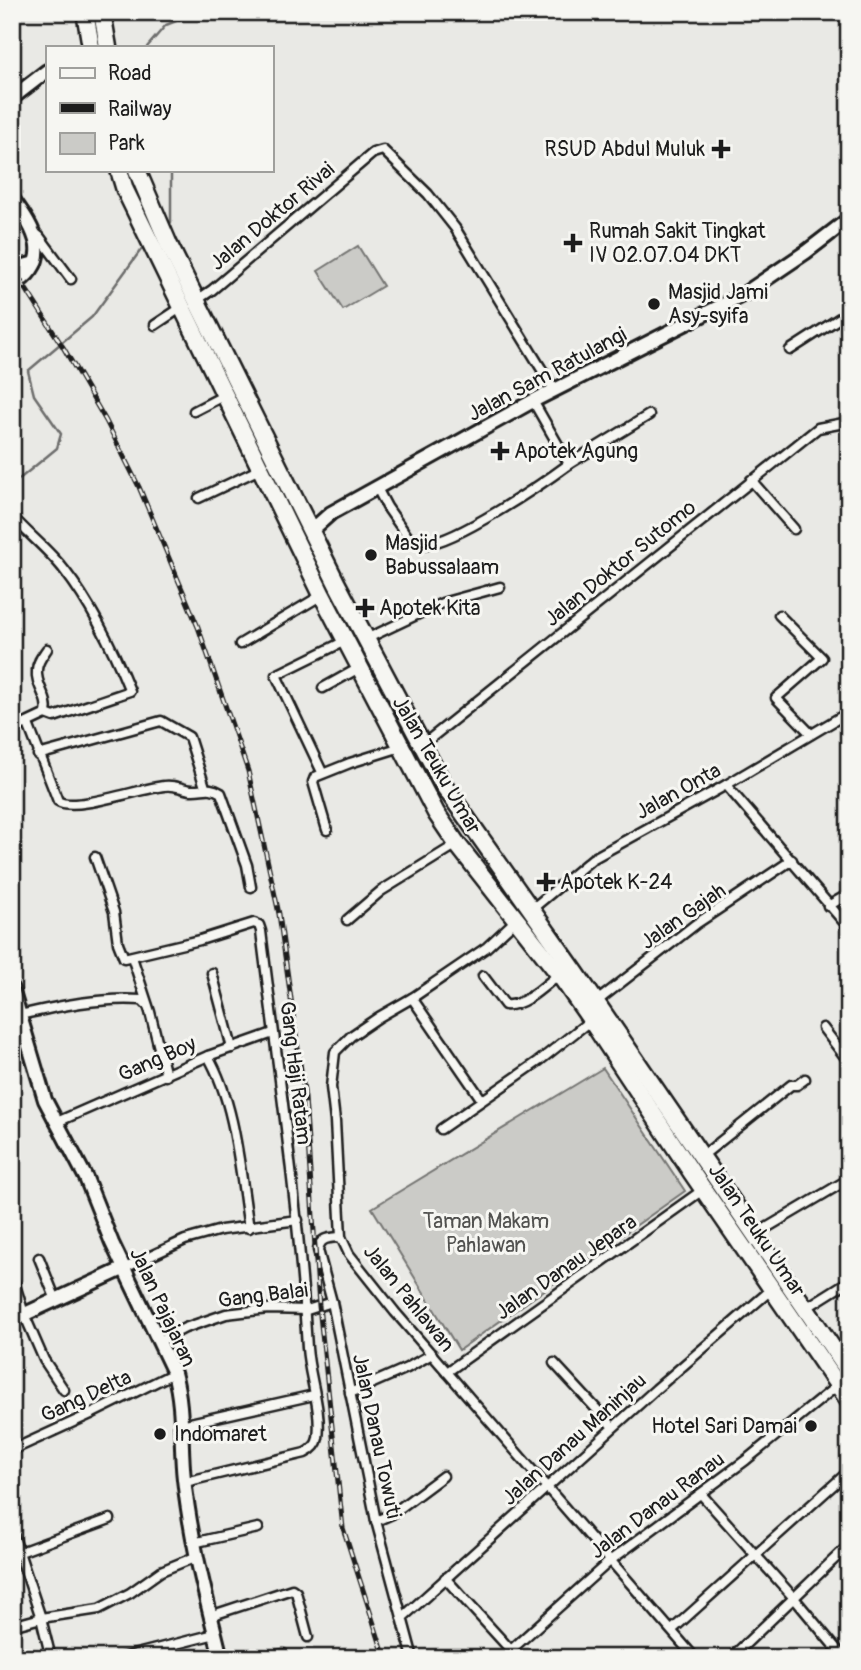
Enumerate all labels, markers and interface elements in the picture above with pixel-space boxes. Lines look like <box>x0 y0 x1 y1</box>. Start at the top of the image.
legend <box>46 46 273 172</box>
text: Road <box>108 60 152 87</box>
text: Railway <box>108 96 172 123</box>
text: Park <box>108 130 145 157</box>
place label: RSUD Abdul Muluk <box>545 136 705 163</box>
marker: RSUD Abdul Muluk <box>711 139 731 159</box>
street label: Jalan Doktor Rivai <box>204 156 341 277</box>
place label: Rumah Sakit Tingkat IV 02.07.04 DKT <box>589 218 766 269</box>
marker: Rumah Sakit Tingkat IV 02.07.04 DKT <box>563 233 583 253</box>
place label: Masjid Jami Asy-syifa <box>668 279 768 330</box>
marker: Masjid Jami Asy-syifa <box>646 296 662 312</box>
street label: Jalan Sam Ratulangi <box>463 321 632 428</box>
place label: Apotek Agung <box>514 438 638 465</box>
marker: Apotek Agung <box>492 443 508 459</box>
street label: Jalan Doktor Sutomo <box>539 494 702 633</box>
place label: Masjid Babussalaam <box>385 530 499 581</box>
marker: Masjid Babussalaam <box>363 547 379 563</box>
place label: Apotek Kita <box>379 595 481 622</box>
marker: Apotek Kita <box>357 600 373 616</box>
street label: Jalan Teuku Umar <box>386 691 487 840</box>
street label: Jalan Onta <box>631 757 726 826</box>
place label: Apotek K-24 <box>560 869 672 896</box>
marker: Apotek K-24 <box>538 874 554 890</box>
street label: Jalan Gajah <box>635 877 731 956</box>
street label: Gang Haji Ratam <box>273 1000 318 1146</box>
street label: Gang Boy <box>114 1030 200 1089</box>
street label: Jalan Teuku Umar <box>702 1158 812 1303</box>
park label: Taman Makam Pahlawan <box>423 1208 549 1259</box>
street label: Jalan Danau Jepara <box>490 1209 642 1326</box>
street label: Jalan Pahlawan <box>357 1239 460 1358</box>
street label: Jalan Pajajaran <box>123 1243 202 1371</box>
street label: Gang Balai <box>217 1277 310 1314</box>
street label: Jalan Danau Towuti <box>346 1351 407 1521</box>
street label: Gang Delta <box>37 1364 136 1429</box>
street label: Jalan Danau Maninjau <box>496 1367 652 1511</box>
place label: Hotel Sari Damai <box>651 1413 797 1440</box>
marker: Hotel Sari Damai <box>803 1418 819 1434</box>
place label: Indomaret <box>174 1421 267 1448</box>
marker: Indomaret <box>152 1426 168 1442</box>
street label: Jalan Danau Ranau <box>584 1446 730 1565</box>

